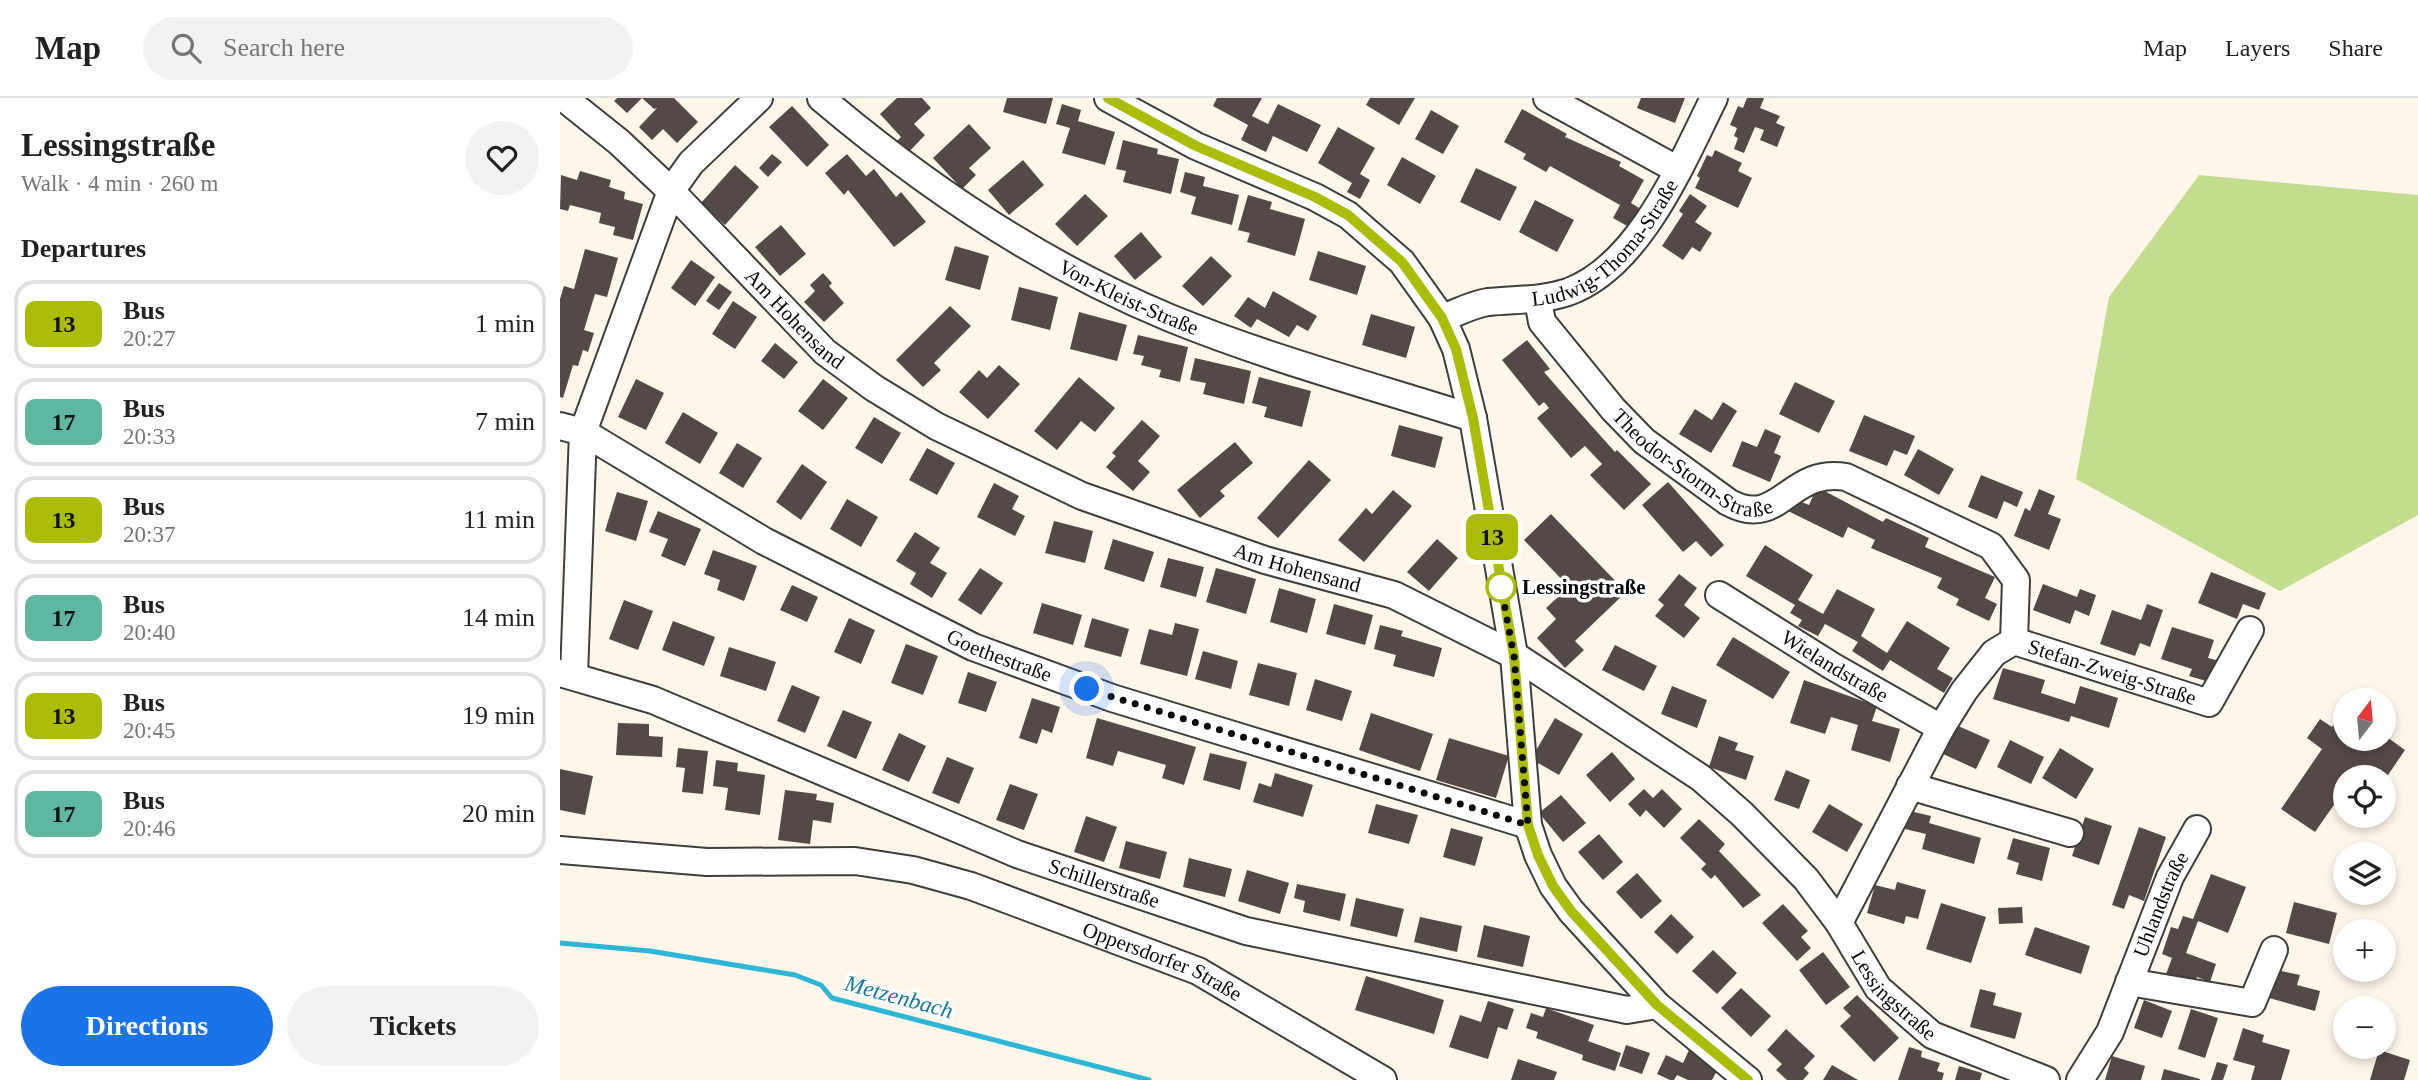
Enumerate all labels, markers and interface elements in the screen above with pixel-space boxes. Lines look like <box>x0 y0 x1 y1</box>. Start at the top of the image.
search box <box>143 17 633 80</box>
icon: search <box>167 29 205 67</box>
text: Map <box>35 30 101 66</box>
text: Search here <box>223 33 345 62</box>
text: Map <box>2143 35 2187 61</box>
text: Layers <box>2225 35 2290 61</box>
text: Share <box>2328 35 2383 61</box>
button: heart <box>465 121 539 195</box>
text: Lessingstraße <box>21 127 215 163</box>
text: Walk · 4 min · 260 m <box>21 171 218 196</box>
street label: Ludwig-Thoma-Straße <box>1530 175 1683 311</box>
text: Departures <box>21 234 146 263</box>
street label: Von-Kleist-Straße <box>1054 255 1202 340</box>
street label: Am Hohensand <box>740 264 849 374</box>
text: Bus <box>123 296 165 325</box>
text: 1 min <box>475 309 535 338</box>
text: 13 <box>52 311 76 337</box>
text: 20:27 <box>123 326 175 351</box>
text: Bus <box>123 394 165 423</box>
street label: Theodor-Storm-Straße <box>1607 404 1776 522</box>
text: 7 min <box>475 407 535 436</box>
text: 17 <box>52 409 76 435</box>
text: 20:33 <box>123 424 175 449</box>
text: Bus <box>123 492 165 521</box>
text: 11 min <box>463 505 535 534</box>
text: 13 <box>52 507 76 533</box>
line badge: 13 <box>1460 514 1524 560</box>
text: 20:37 <box>123 522 175 547</box>
text: 13 <box>1480 524 1504 550</box>
street label: Am Hohensand <box>1230 538 1364 598</box>
marker: Lessingstraße <box>1486 572 1516 602</box>
place label: Lessingstraße <box>1522 575 1646 599</box>
text: Bus <box>123 590 165 619</box>
text: 14 min <box>462 603 535 632</box>
text: 17 <box>52 605 76 631</box>
text: 20:40 <box>123 620 175 645</box>
street label: Goethestraße <box>943 624 1055 687</box>
street label: Wielandstraße <box>1777 625 1893 707</box>
street label: Stefan-Zweig-Straße <box>2025 634 2199 710</box>
your location <box>1069 671 1104 706</box>
text: Bus <box>123 688 165 717</box>
north arrow <box>2333 688 2396 751</box>
map controls <box>2333 688 2396 1059</box>
text: 19 min <box>462 701 535 730</box>
text: 13 <box>52 703 76 729</box>
text: 20:45 <box>123 718 175 743</box>
button: locate <box>2333 765 2396 828</box>
text: Bus <box>123 786 165 815</box>
text: 20 min <box>462 799 535 828</box>
text: 17 <box>52 801 76 827</box>
text: 20:46 <box>123 816 175 841</box>
button: layers <box>2333 842 2396 905</box>
street label: Uhlandstraße <box>2128 847 2194 960</box>
street label: Schillerstraße <box>1046 854 1163 913</box>
street label: Oppersdorfer Straße <box>1079 917 1246 1006</box>
button: + <box>2333 919 2396 982</box>
street label: Lessingstraße <box>1846 946 1941 1045</box>
water label: Metzenbach <box>841 970 956 1023</box>
button: Directions <box>21 986 273 1066</box>
button: Tickets <box>287 986 539 1066</box>
button: − <box>2333 996 2396 1059</box>

